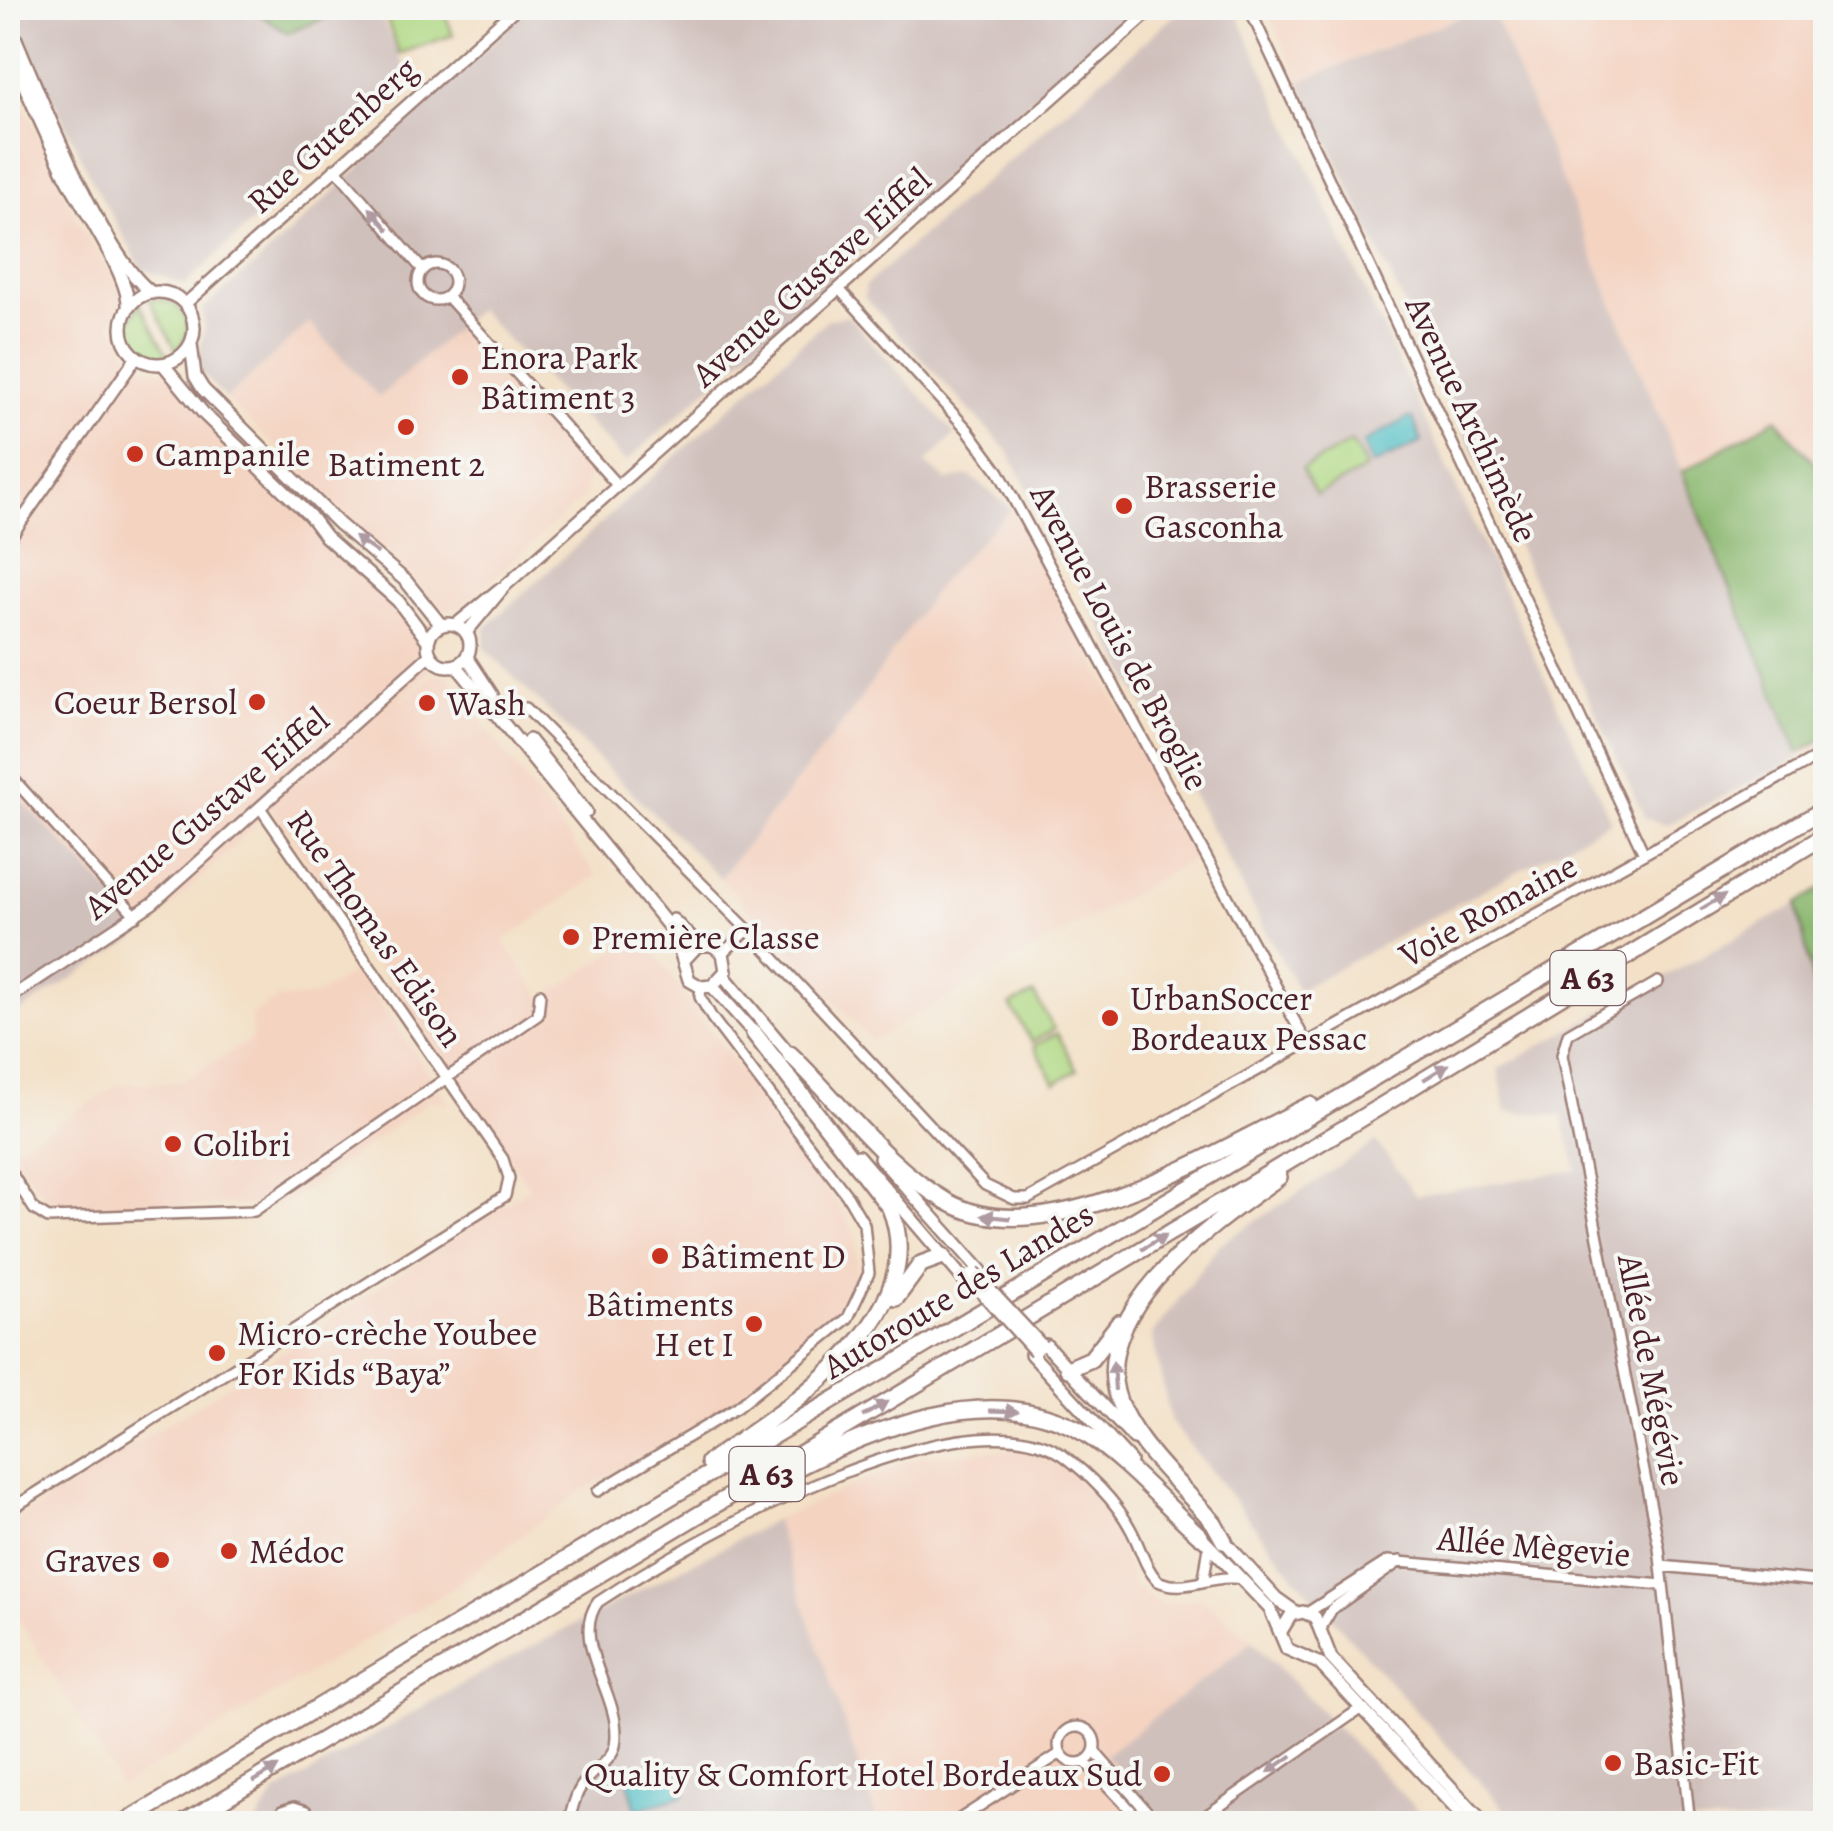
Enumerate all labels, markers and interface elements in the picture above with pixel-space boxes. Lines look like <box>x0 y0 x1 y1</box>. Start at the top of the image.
street label: Rue Gutenberg <box>236 45 428 225</box>
street label: Avenue Gustave Eiffel <box>680 157 941 398</box>
one-way arrow <box>368 207 390 232</box>
street label: Avenue Archimède <box>1393 287 1550 550</box>
place label: Enora Park Bâtiment 3 <box>480 333 638 421</box>
marker: Enora Park Bâtiment 3 <box>449 366 471 388</box>
marker: Batiment 2 <box>395 416 417 438</box>
place label: Campanile <box>155 430 310 478</box>
place label: Batiment 2 <box>327 440 485 488</box>
marker: Campanile <box>124 443 146 465</box>
place label: Brasserie Gasconha <box>1144 462 1284 550</box>
street label: Avenue Louis de Broglie <box>1018 475 1221 798</box>
marker: Brasserie Gasconha <box>1113 495 1135 517</box>
one-way arrow <box>352 535 379 555</box>
place label: Coeur Bersol <box>54 678 237 726</box>
place label: Wash <box>446 679 526 727</box>
marker: Coeur Bersol <box>246 691 268 713</box>
marker: Wash <box>416 692 438 714</box>
street label: Avenue Gustave Eiffel <box>72 696 339 931</box>
street label: Rue Thomas Edison <box>276 800 476 1056</box>
street label: Voie Romaine <box>1390 841 1586 979</box>
one-way arrow <box>1699 894 1727 911</box>
place label: Première Classe <box>591 913 820 961</box>
marker: Première Classe <box>560 926 582 948</box>
road number: A 63 <box>1550 951 1626 1005</box>
place label: UrbanSoccer Bordeaux Pessac <box>1130 974 1367 1062</box>
marker: UrbanSoccer Bordeaux Pessac <box>1099 1007 1121 1029</box>
one-way arrow <box>1422 1063 1449 1082</box>
place label: Colibri <box>193 1120 291 1168</box>
marker: Colibri <box>162 1133 184 1155</box>
street label: Autoroute des Landes <box>813 1190 1103 1391</box>
one-way arrow <box>980 1208 1012 1224</box>
place label: Bâtiment D <box>680 1232 846 1280</box>
one-way arrow <box>1140 1234 1168 1251</box>
marker: Bâtiment D <box>649 1245 671 1267</box>
street label: Allée de Mégévie <box>1606 1249 1698 1490</box>
place label: Bâtiments H et I <box>586 1280 734 1368</box>
place label: Micro-crèche Youbee For Kids “Baya” <box>237 1309 537 1397</box>
marker: Bâtiments H et I <box>743 1313 765 1335</box>
marker: Micro-crèche Youbee For Kids “Baya” <box>206 1342 228 1364</box>
one-way arrow <box>1106 1359 1122 1391</box>
one-way arrow <box>861 1401 889 1418</box>
one-way arrow <box>989 1404 1021 1420</box>
road number: A 63 <box>730 1447 804 1501</box>
street label: Allée Mègevie <box>1434 1514 1633 1578</box>
place label: Médoc <box>249 1527 345 1575</box>
place label: Graves <box>45 1536 141 1584</box>
marker: Médoc <box>218 1540 240 1562</box>
marker: Graves <box>150 1549 172 1571</box>
place label: Basic-Fit <box>1633 1739 1759 1787</box>
place label: Quality & Comfort Hotel Bordeaux Sud <box>584 1750 1142 1798</box>
marker: Basic-Fit <box>1602 1752 1624 1774</box>
one-way arrow <box>1266 1754 1293 1773</box>
marker: Quality & Comfort Hotel Bordeaux Sud <box>1151 1763 1173 1785</box>
one-way arrow <box>252 1765 280 1783</box>

